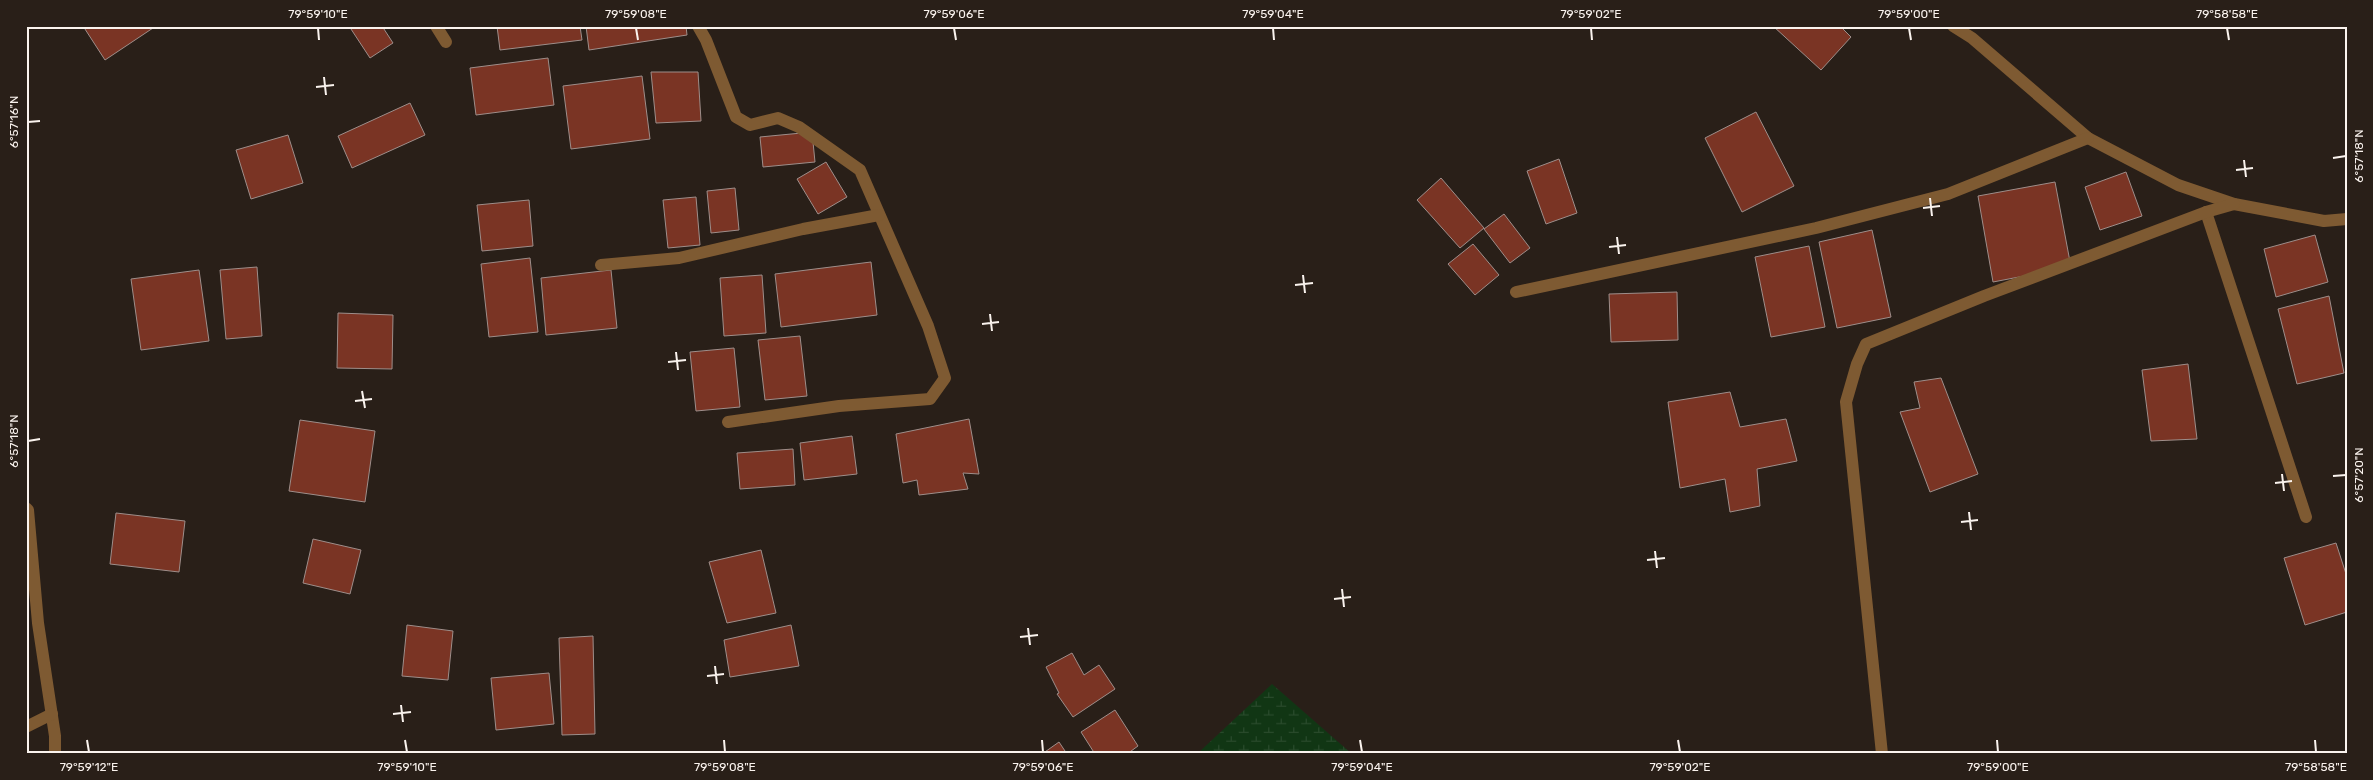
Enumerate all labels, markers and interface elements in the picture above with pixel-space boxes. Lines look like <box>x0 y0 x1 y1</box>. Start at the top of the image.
text: 79°59'10"E <box>288 7 348 21</box>
text: 79°59'08"E <box>605 7 667 21</box>
text: 79°59'06"E <box>924 7 984 21</box>
text: 79°59'04"E <box>1242 7 1304 21</box>
text: 79°59'02"E <box>1560 7 1622 21</box>
text: 79°59'00"E <box>1878 7 1940 21</box>
text: 79°58'58"E <box>2196 7 2258 21</box>
text: 6°57'16"N <box>7 96 21 148</box>
text: 6°57'18"N <box>2352 129 2366 183</box>
text: 6°57'18"N <box>7 414 21 468</box>
text: 6°57'20"N <box>2352 447 2366 503</box>
text: 79°59'12"E <box>60 760 118 774</box>
text: 79°59'10"E <box>377 760 437 774</box>
text: 79°59'08"E <box>694 760 756 774</box>
text: 79°59'06"E <box>1013 760 1073 774</box>
text: 79°59'04"E <box>1331 760 1393 774</box>
text: 79°59'02"E <box>1649 760 1711 774</box>
text: 79°59'00"E <box>1967 760 2029 774</box>
text: 79°58'58"E <box>2285 760 2347 774</box>

